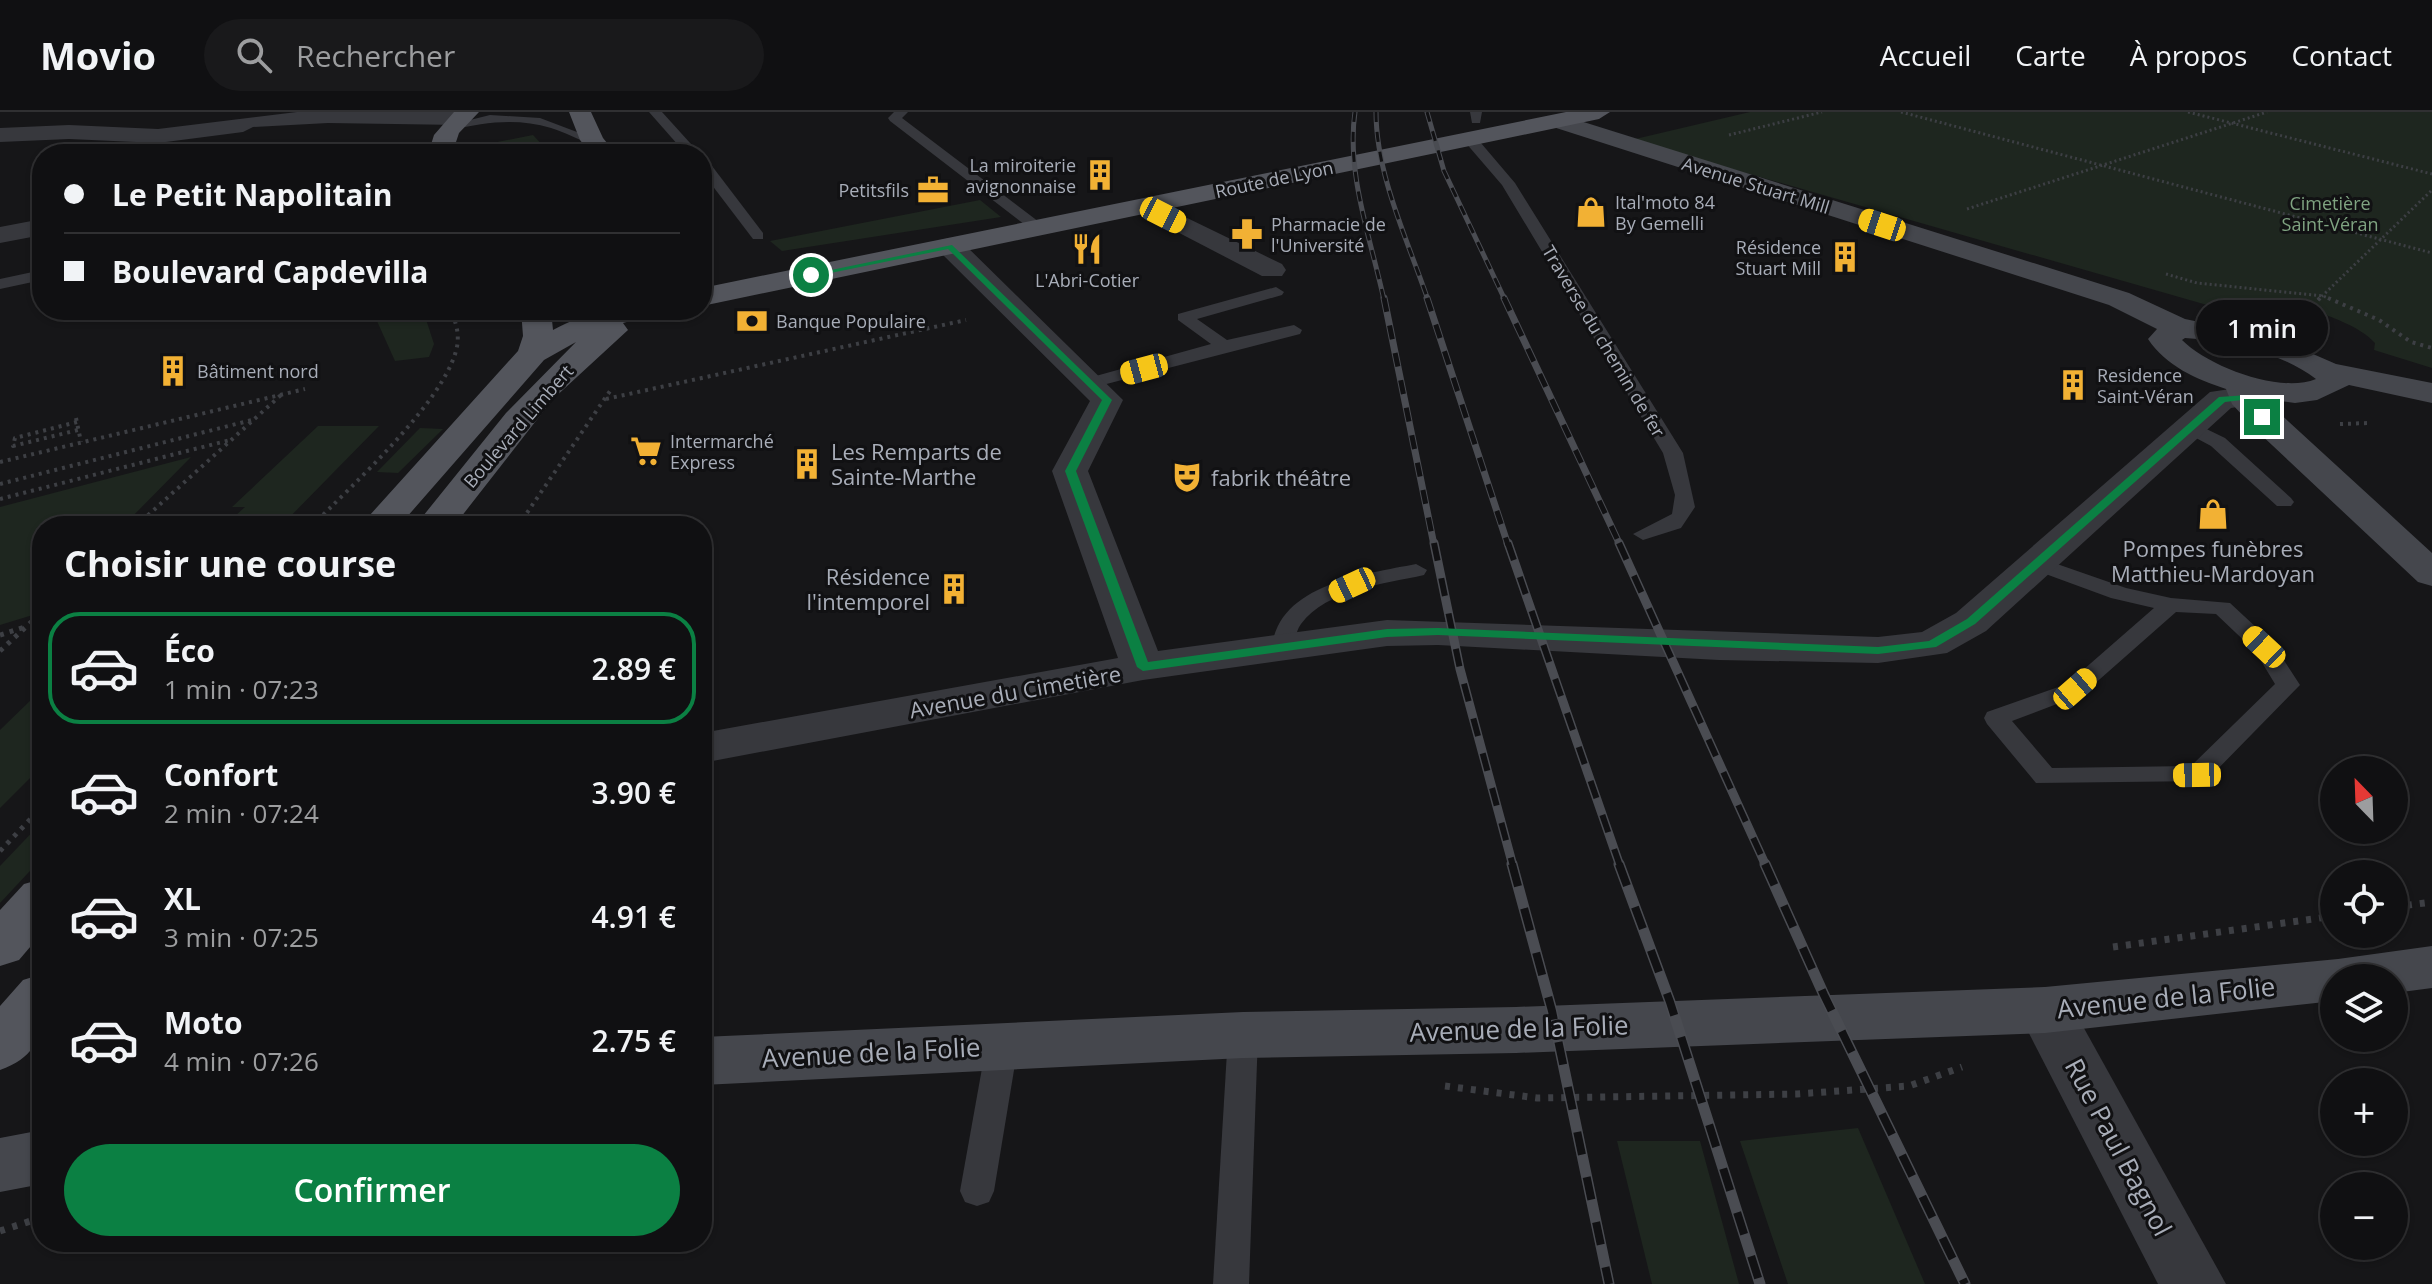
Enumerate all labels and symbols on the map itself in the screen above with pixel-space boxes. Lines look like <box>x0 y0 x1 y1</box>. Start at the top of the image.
street label: Avenue Stuart Mill <box>1679 151 1833 219</box>
place label: La miroiterie avignonnaise <box>966 153 1076 198</box>
street label: Route de Lyon <box>1213 155 1335 203</box>
building icon: La miroiterie avignonnaise <box>1083 158 1117 192</box>
office icon: Petitsfils <box>916 173 950 207</box>
place label: Petitsfils <box>838 178 909 202</box>
place label: Ital'moto 84 By Gemelli <box>1615 190 1715 235</box>
park label: Cimetière Saint-Véran <box>2282 191 2378 236</box>
car <box>1136 193 1190 237</box>
shop icon: Ital'moto 84 By Gemelli <box>1574 195 1608 229</box>
car <box>1855 206 1909 244</box>
place label: Pharmacie de l'Université <box>1271 212 1386 257</box>
pharmacy icon: Pharmacie de l'Université <box>1230 217 1264 251</box>
restaurant icon: L'Abri-Cotier <box>1070 232 1104 266</box>
place label: Résidence Stuart Mill <box>1735 235 1821 280</box>
building icon: Résidence Stuart Mill <box>1828 240 1862 274</box>
street label: Traverse du chemin de fer <box>1537 241 1671 442</box>
route start <box>793 257 829 293</box>
place label: L'Abri-Cotier <box>1035 268 1140 292</box>
callout: 1 min <box>2196 301 2328 357</box>
bank icon: Banque Populaire <box>735 304 769 338</box>
place label: Banque Populaire <box>776 309 926 333</box>
car <box>1118 351 1170 387</box>
building icon: Bâtiment nord <box>156 354 190 388</box>
place label: Bâtiment nord <box>197 359 319 383</box>
street label: Boulevard Limbert <box>458 359 578 493</box>
place label: Residence Saint-Véran <box>2097 363 2194 408</box>
building icon: Residence Saint-Véran <box>2056 368 2090 402</box>
route end <box>2244 399 2280 435</box>
place label: Intermarché Express <box>670 429 774 474</box>
supermarket icon: Intermarché Express <box>629 434 663 468</box>
place label: Les Remparts de Sainte-Marthe <box>831 436 1002 491</box>
building icon: Les Remparts de Sainte-Marthe <box>790 447 824 481</box>
theatre icon: fabrik théâtre <box>1170 460 1204 494</box>
place label: fabrik théâtre <box>1211 462 1351 492</box>
shop icon: Pompes funèbres Matthieu-Mardoyan <box>2196 497 2230 531</box>
place label: Pompes funèbres Matthieu-Mardoyan <box>2111 533 2315 588</box>
place label: Résidence l'intemporel <box>806 561 930 616</box>
car <box>1325 564 1379 606</box>
building icon: Résidence l'intemporel <box>937 572 971 606</box>
car <box>2238 622 2290 672</box>
street label: Avenue du Cimetière <box>907 658 1123 724</box>
car <box>2049 664 2101 714</box>
north arrow <box>2320 756 2408 844</box>
car <box>2173 763 2221 787</box>
street label: Avenue de la Folie <box>2055 968 2277 1026</box>
street label: Avenue de la Folie <box>1409 1006 1629 1050</box>
street label: Avenue de la Folie <box>761 1028 981 1076</box>
street label: Rue Paul Bagnol <box>2057 1052 2181 1242</box>

